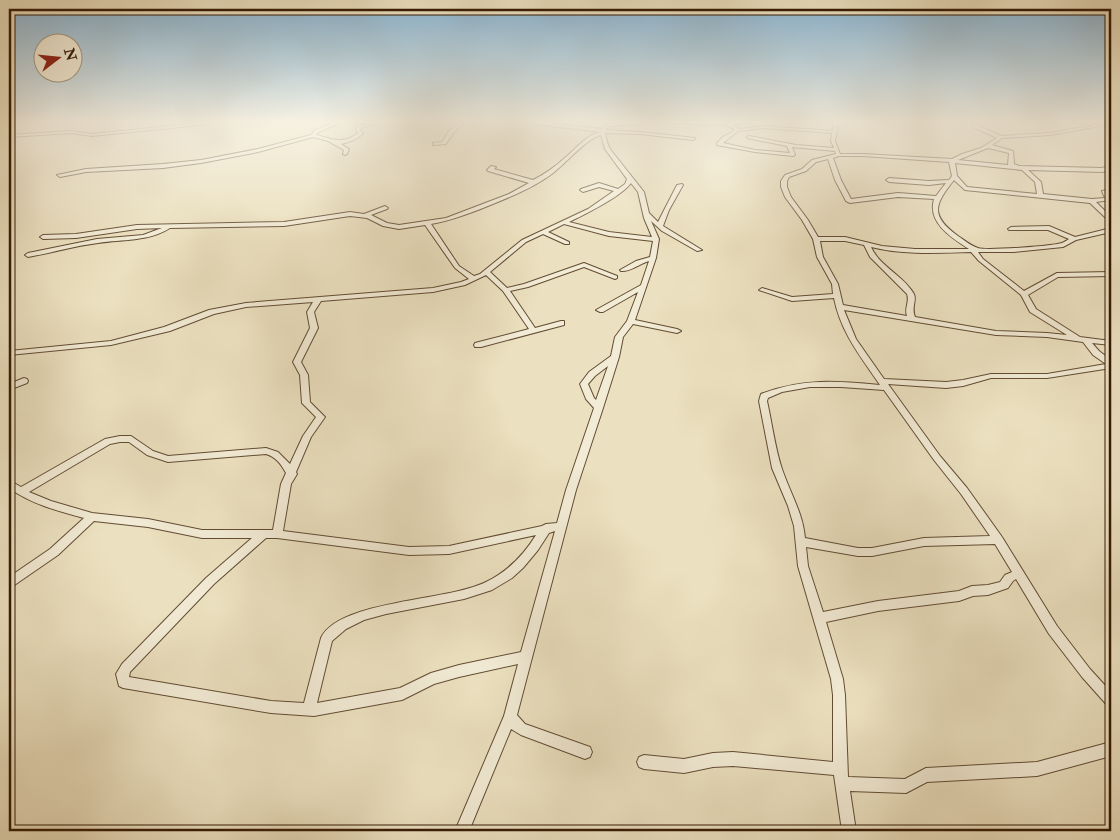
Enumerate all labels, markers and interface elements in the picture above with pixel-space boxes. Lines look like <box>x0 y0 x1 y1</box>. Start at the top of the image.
north arrow <box>32 32 82 82</box>
text: N <box>60 45 80 63</box>

